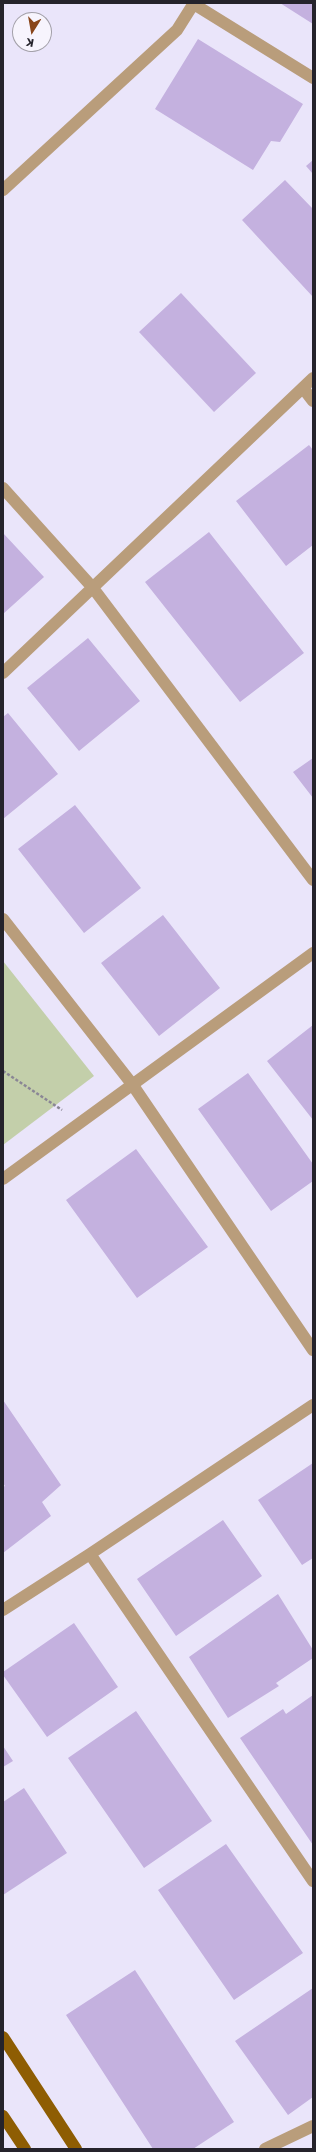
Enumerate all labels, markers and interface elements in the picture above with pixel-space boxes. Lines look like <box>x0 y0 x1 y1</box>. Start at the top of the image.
north arrow <box>12 12 52 52</box>
text: K <box>25 34 35 51</box>

